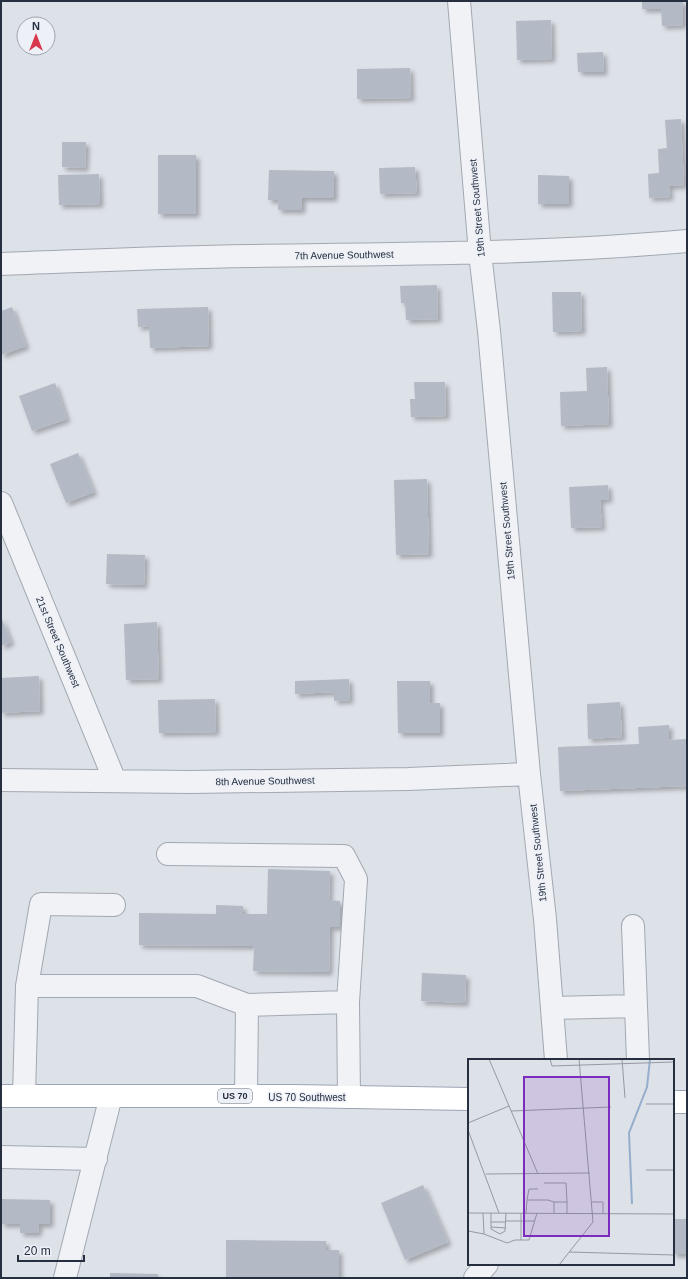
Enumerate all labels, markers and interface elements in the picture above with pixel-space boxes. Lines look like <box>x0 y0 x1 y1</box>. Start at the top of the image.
north arrow <box>16 16 56 56</box>
text: N <box>32 20 40 32</box>
street label: 19th Street Southwest <box>467 158 487 257</box>
street label: 7th Avenue Southwest <box>294 249 394 261</box>
street label: 19th Street Southwest <box>497 481 517 580</box>
street label: 21st Street Southwest <box>34 595 82 689</box>
street label: 8th Avenue Southwest <box>215 775 315 787</box>
street label: 19th Street Southwest <box>527 803 549 903</box>
inset map <box>468 1059 674 1265</box>
road number: US 70 <box>218 1089 252 1103</box>
street label: US 70 Southwest <box>268 1092 346 1103</box>
scale bar <box>18 1237 84 1263</box>
text: 20 m <box>24 1244 51 1258</box>

